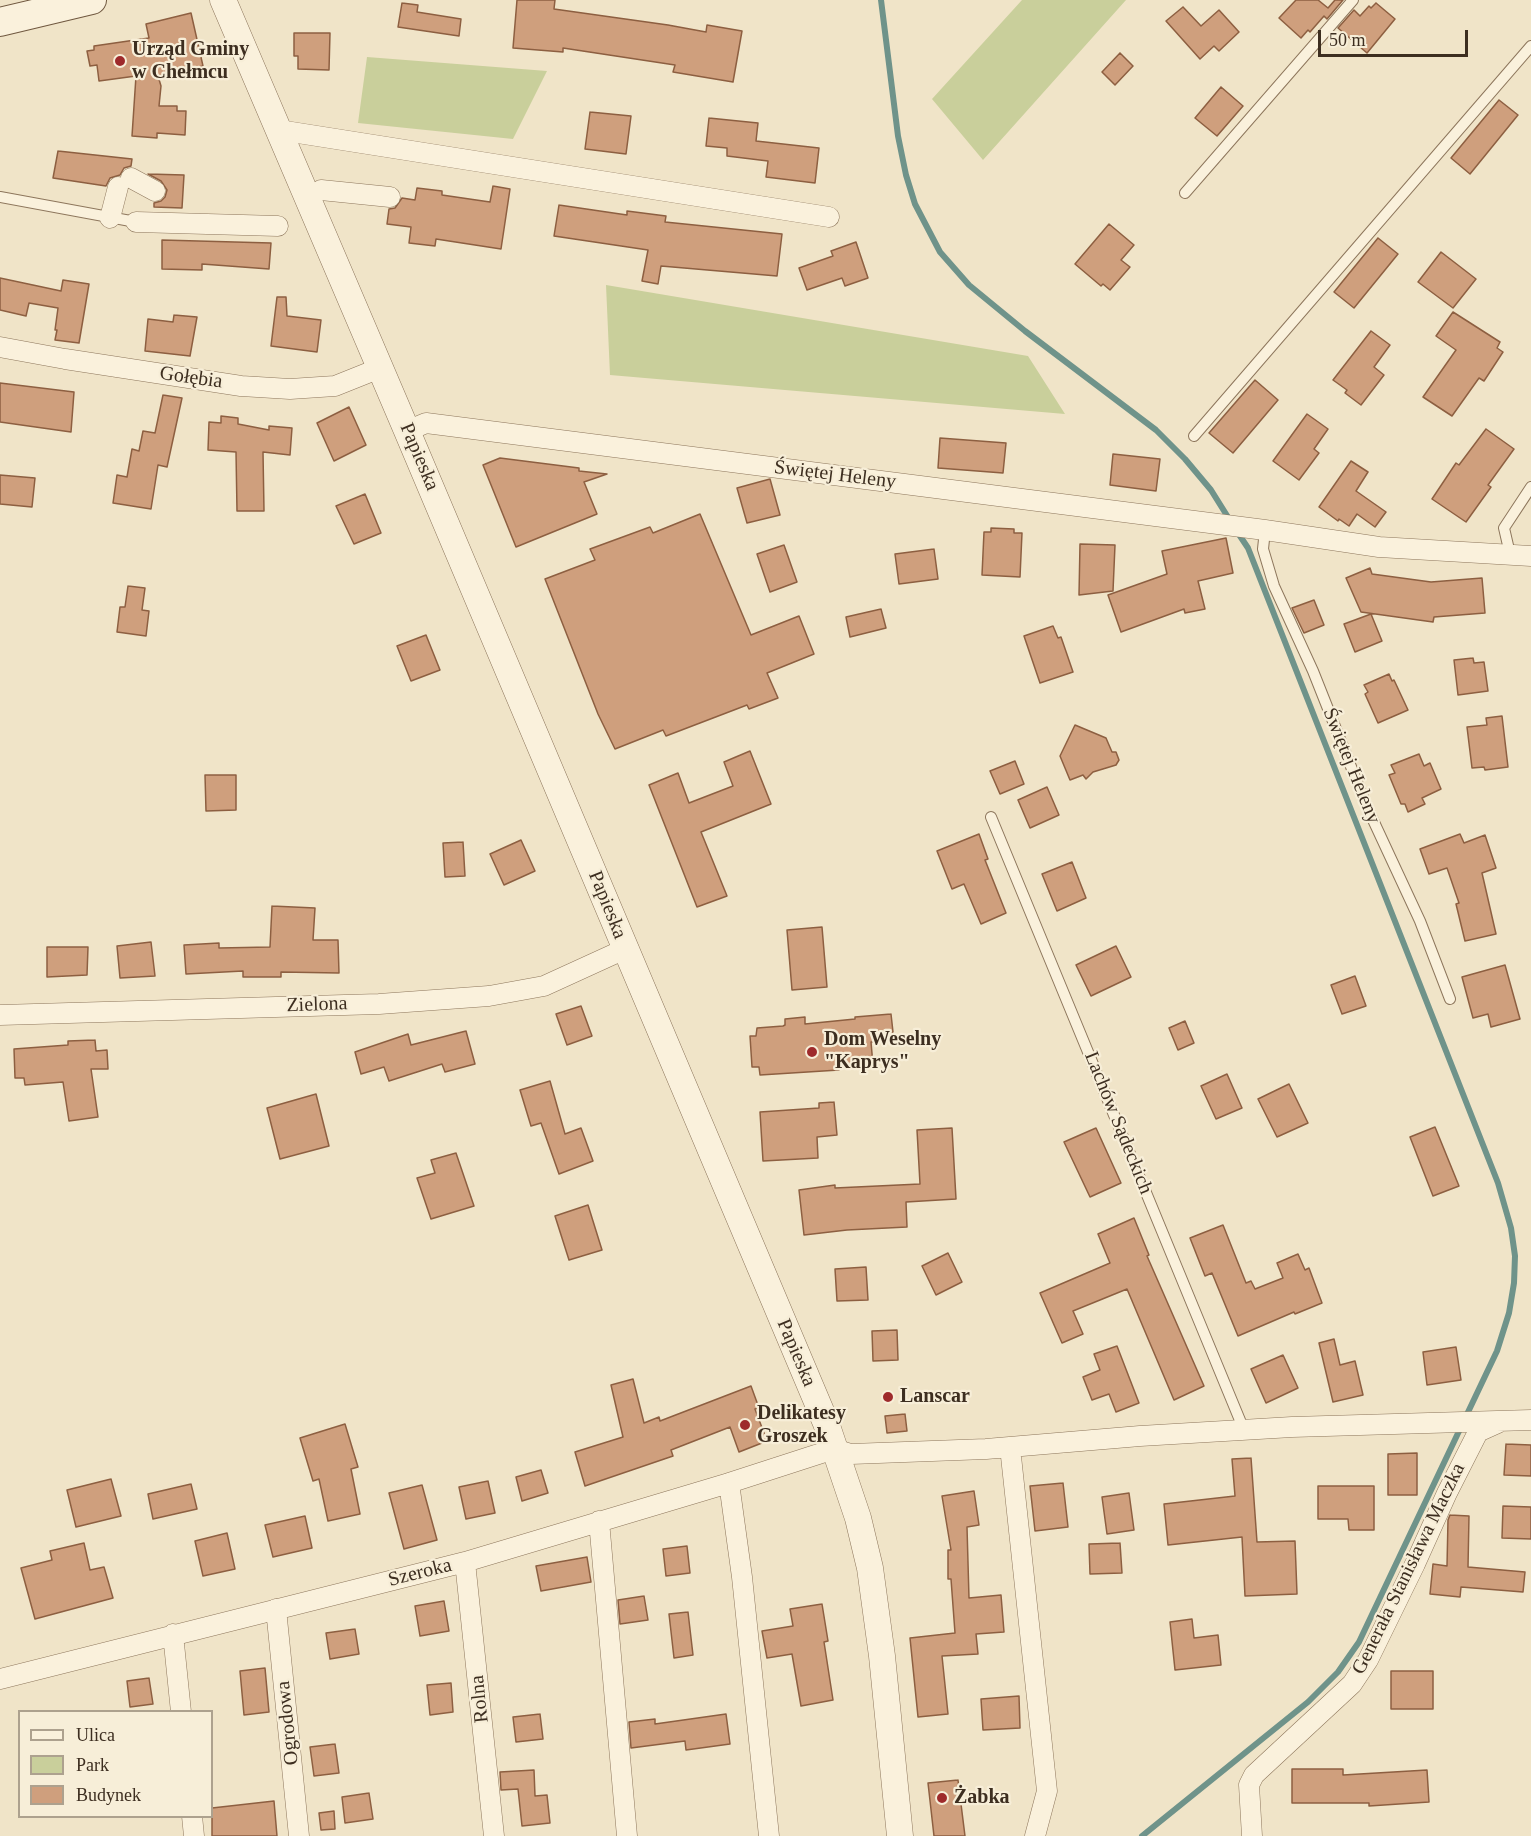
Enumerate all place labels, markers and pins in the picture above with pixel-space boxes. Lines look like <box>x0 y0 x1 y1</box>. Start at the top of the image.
place label: Urząd Gminy w Chełmcu <box>132 38 249 85</box>
marker: Urząd Gminy w Chełmcu <box>113 54 127 68</box>
place label: Dom Weselny "Kaprys" <box>824 1028 941 1075</box>
marker: Dom Weselny "Kaprys" <box>805 1045 819 1059</box>
place label: Lanscar <box>900 1385 970 1409</box>
marker: Lanscar <box>881 1390 895 1404</box>
place label: Delikatesy Groszek <box>757 1402 846 1449</box>
marker: Delikatesy Groszek <box>738 1418 752 1432</box>
place label: Żabka <box>954 1786 1010 1810</box>
marker: Żabka <box>935 1791 949 1805</box>

